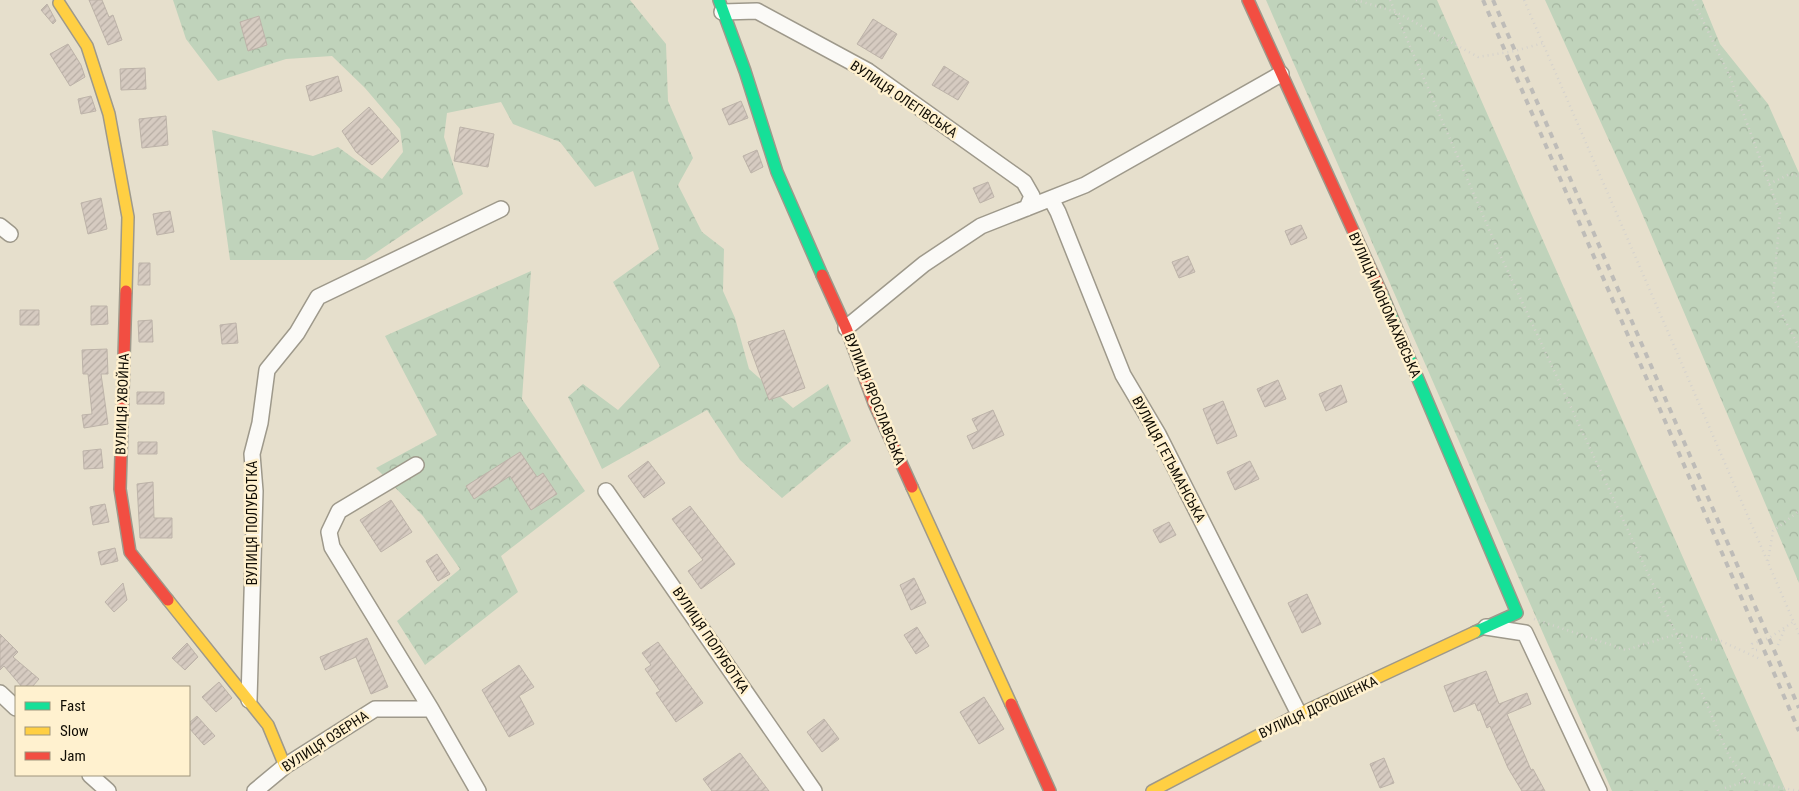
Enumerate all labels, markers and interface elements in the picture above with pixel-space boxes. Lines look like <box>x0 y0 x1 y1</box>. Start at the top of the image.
street label: ВУЛИЦЯ ОЛЕГІВСЬКА <box>847 57 961 141</box>
street label: ВУЛИЦЯ МОНОМАХІВСЬКА <box>1346 230 1424 380</box>
street label: ВУЛИЦЯ ЯРОСЛАВСЬКА <box>841 331 909 467</box>
street label: ВУЛИЦЯ ХВОЙНА <box>112 353 132 455</box>
street label: ВУЛИЦЯ ГЕТЬМАНСЬКА <box>1129 393 1209 525</box>
street label: ВУЛИЦЯ ПОЛУБОТКА <box>244 461 260 585</box>
street label: ВУЛИЦЯ ПОЛУБОТКА <box>670 584 752 696</box>
street label: ВУЛИЦЯ ДОРОШЕНКА <box>1256 673 1380 741</box>
legend <box>15 686 190 776</box>
text: Fast <box>60 697 85 715</box>
street label: ВУЛИЦЯ ОЗЕРНА <box>279 707 371 775</box>
text: Slow <box>60 722 89 740</box>
text: Jam <box>60 747 86 765</box>

